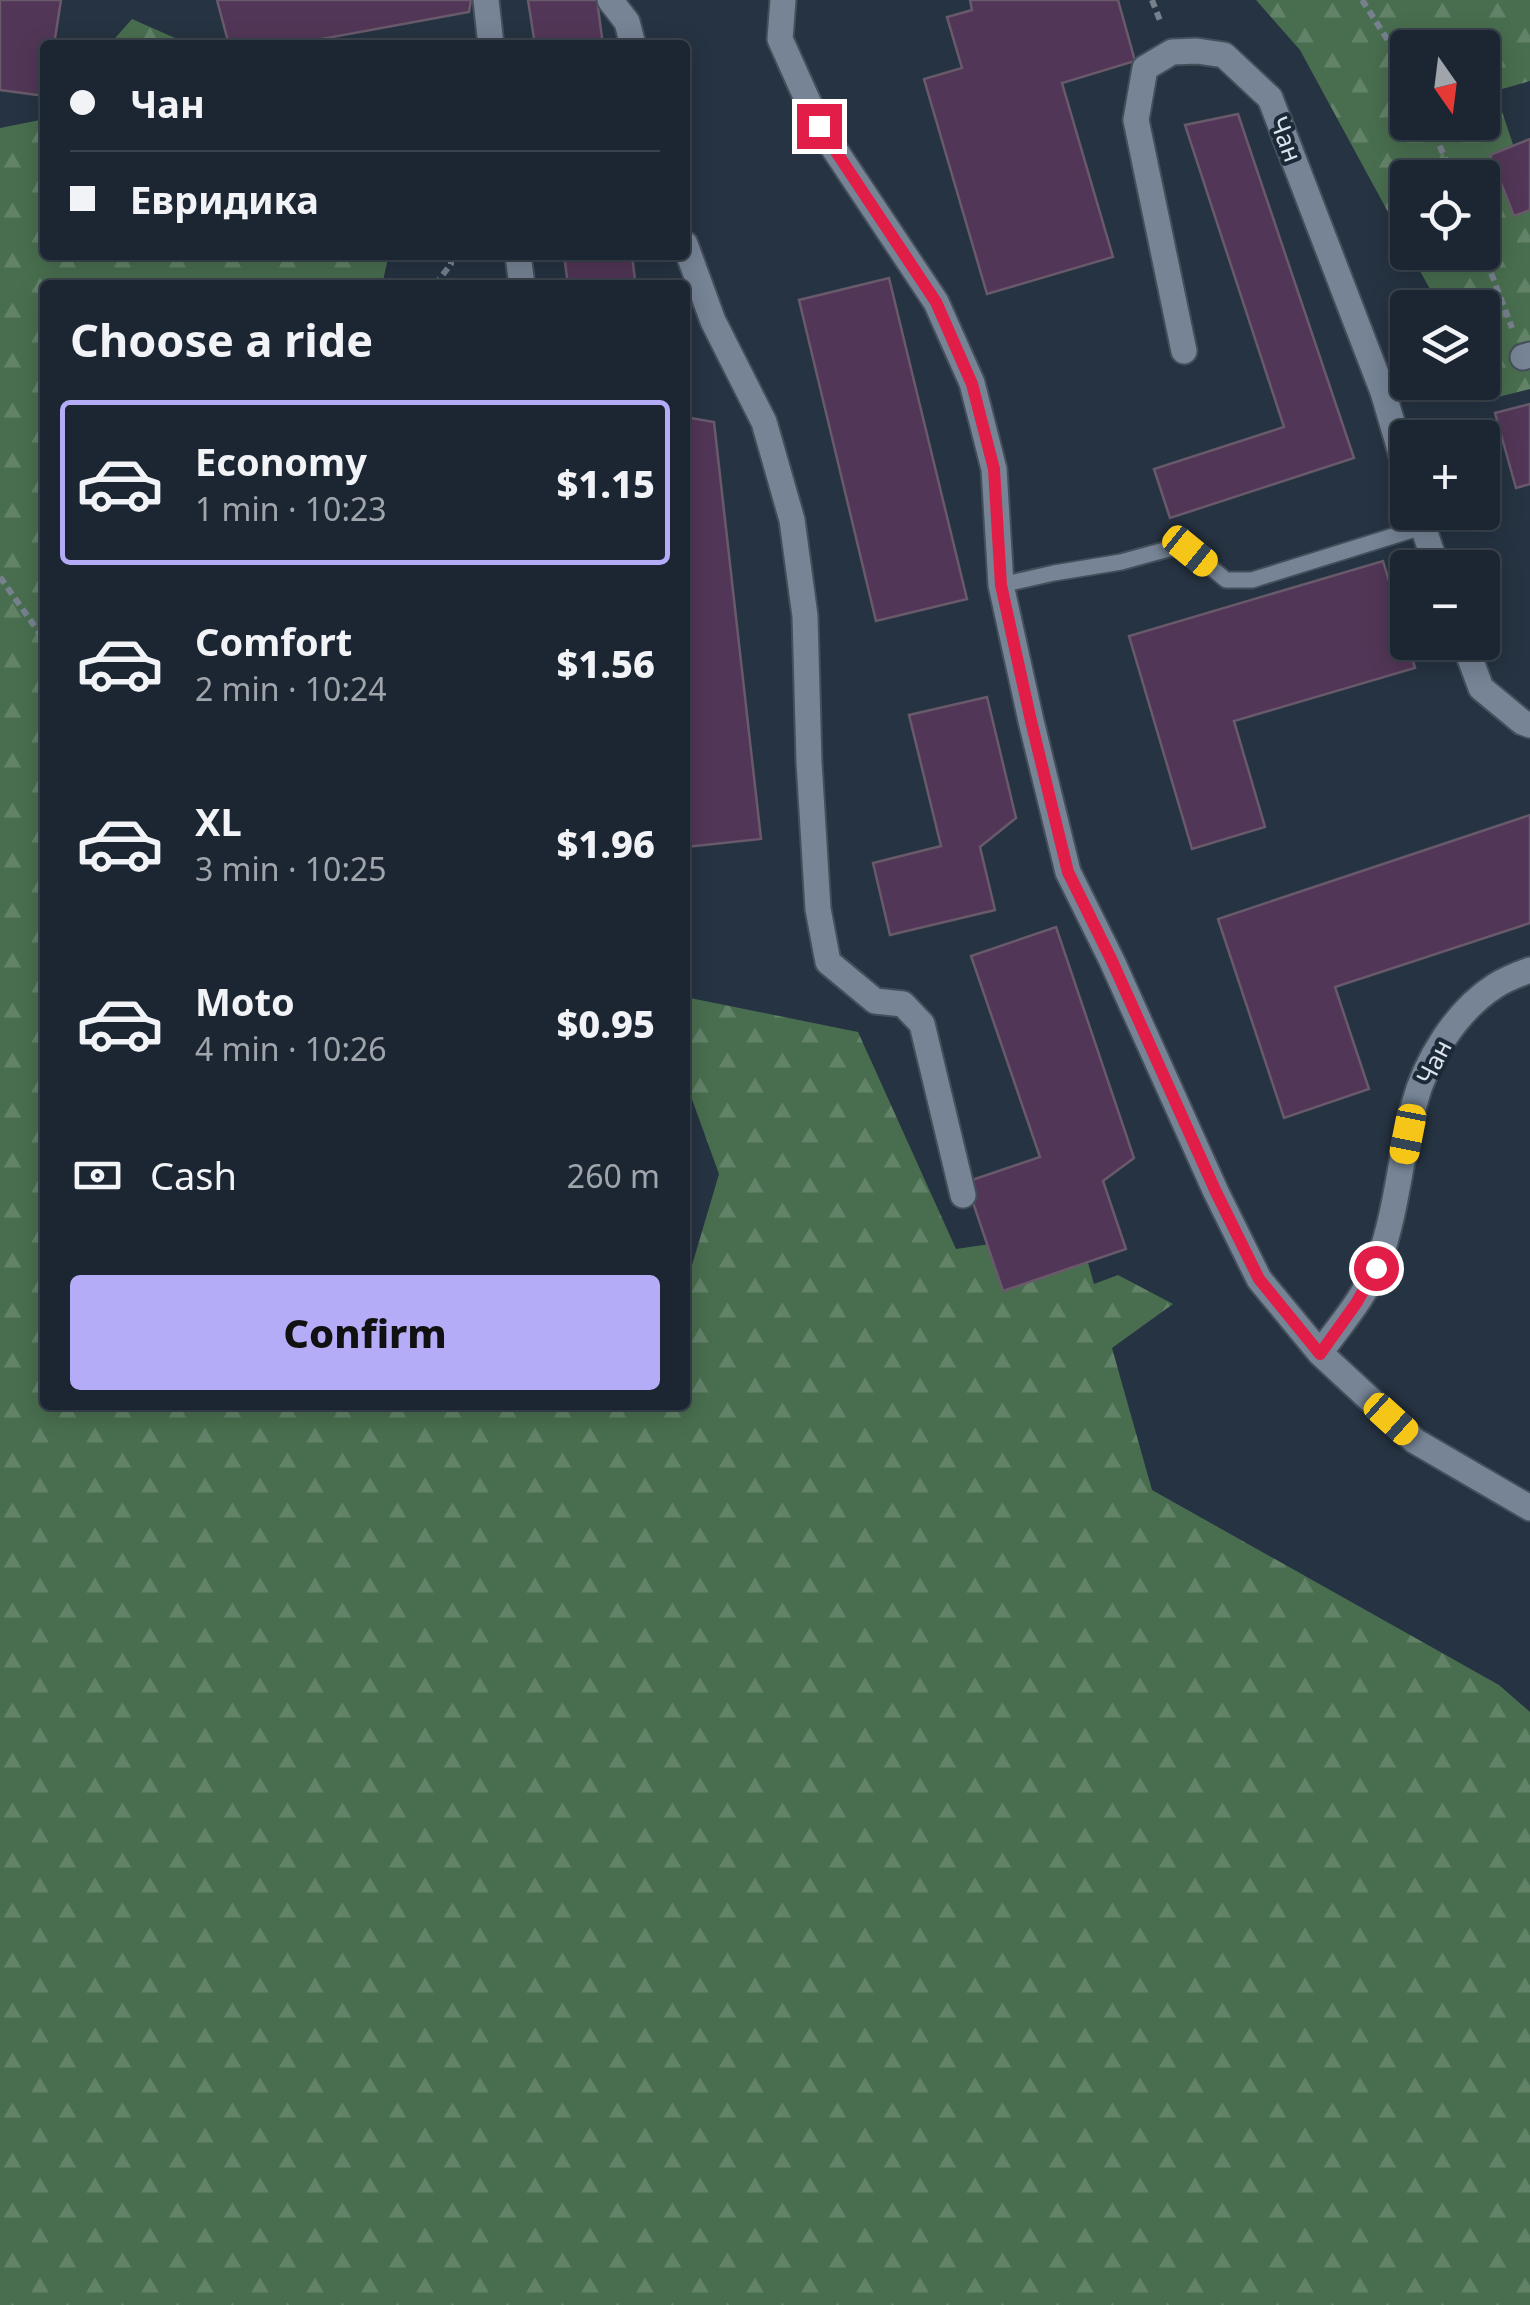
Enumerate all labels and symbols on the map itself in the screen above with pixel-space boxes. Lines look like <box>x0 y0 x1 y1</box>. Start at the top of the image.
north arrow <box>1390 30 1500 140</box>
route end <box>797 104 842 149</box>
street label: Чан <box>1263 111 1311 166</box>
car <box>1157 520 1223 582</box>
street label: Чан <box>1408 1033 1459 1090</box>
car <box>1388 1102 1428 1166</box>
route start <box>1354 1246 1399 1291</box>
car <box>1359 1388 1423 1450</box>

